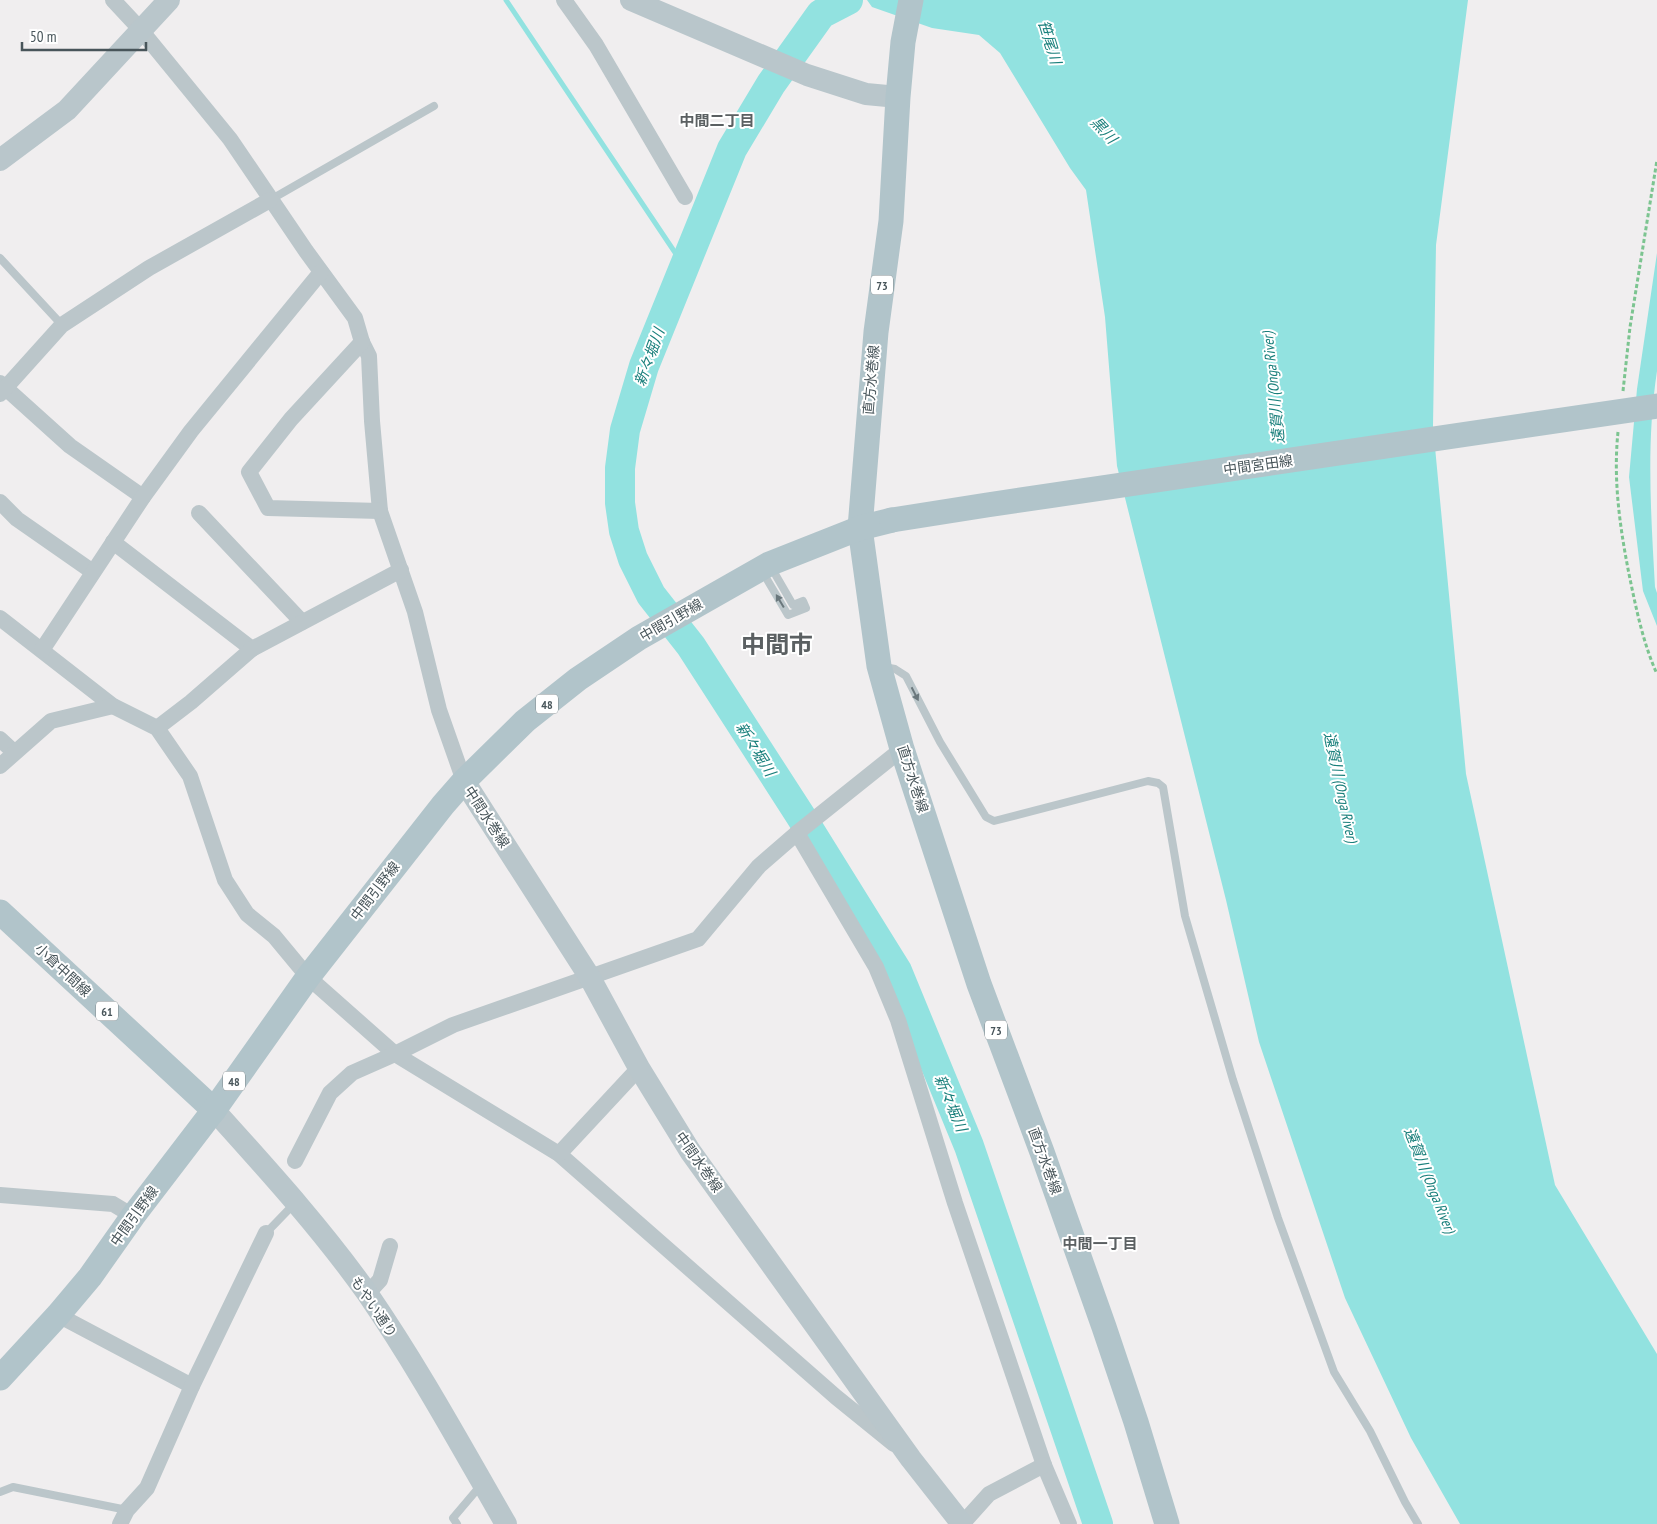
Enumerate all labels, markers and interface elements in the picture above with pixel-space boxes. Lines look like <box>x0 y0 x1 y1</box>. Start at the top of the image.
water label: 笹尾川 <box>1034 18 1066 68</box>
scale bar <box>22 20 146 52</box>
text: 50 m <box>30 27 56 46</box>
district label: 中間二丁目 <box>679 111 755 130</box>
water label: 黒川 <box>1087 113 1123 149</box>
road number: 73 <box>871 276 893 294</box>
water label: 新々堀川 <box>630 324 669 388</box>
water label: 遠賀川 (Onga River) <box>1258 330 1288 445</box>
street label: 直方水巻線 <box>859 344 883 416</box>
street label: 中間宮田線 <box>1222 451 1294 479</box>
one-way arrow <box>775 594 784 607</box>
street label: 中間引野線 <box>636 595 706 645</box>
district label: 中間市 <box>741 629 813 660</box>
one-way arrow <box>911 687 919 701</box>
road number: 48 <box>536 694 558 714</box>
water label: 新々堀川 <box>732 719 781 781</box>
water label: 遠賀川 (Onga River) <box>1320 730 1362 845</box>
street label: 直方水巻線 <box>894 743 932 815</box>
street label: 中間水巻線 <box>460 783 514 851</box>
street label: 中間引野線 <box>346 858 404 924</box>
street label: 小倉中間線 <box>31 940 95 1000</box>
road number: 61 <box>96 1001 118 1020</box>
road number: 73 <box>985 1020 1007 1040</box>
road number: 48 <box>223 1072 245 1090</box>
water label: 新々堀川 <box>931 1072 972 1136</box>
water label: 遠賀川 (Onga River) <box>1400 1124 1460 1237</box>
street label: 直方水巻線 <box>1025 1125 1065 1197</box>
street label: 中間水巻線 <box>672 1128 726 1196</box>
street label: 中間引野線 <box>106 1182 162 1250</box>
district label: 中間一丁目 <box>1062 1234 1138 1253</box>
street label: もやい通り <box>347 1273 401 1341</box>

